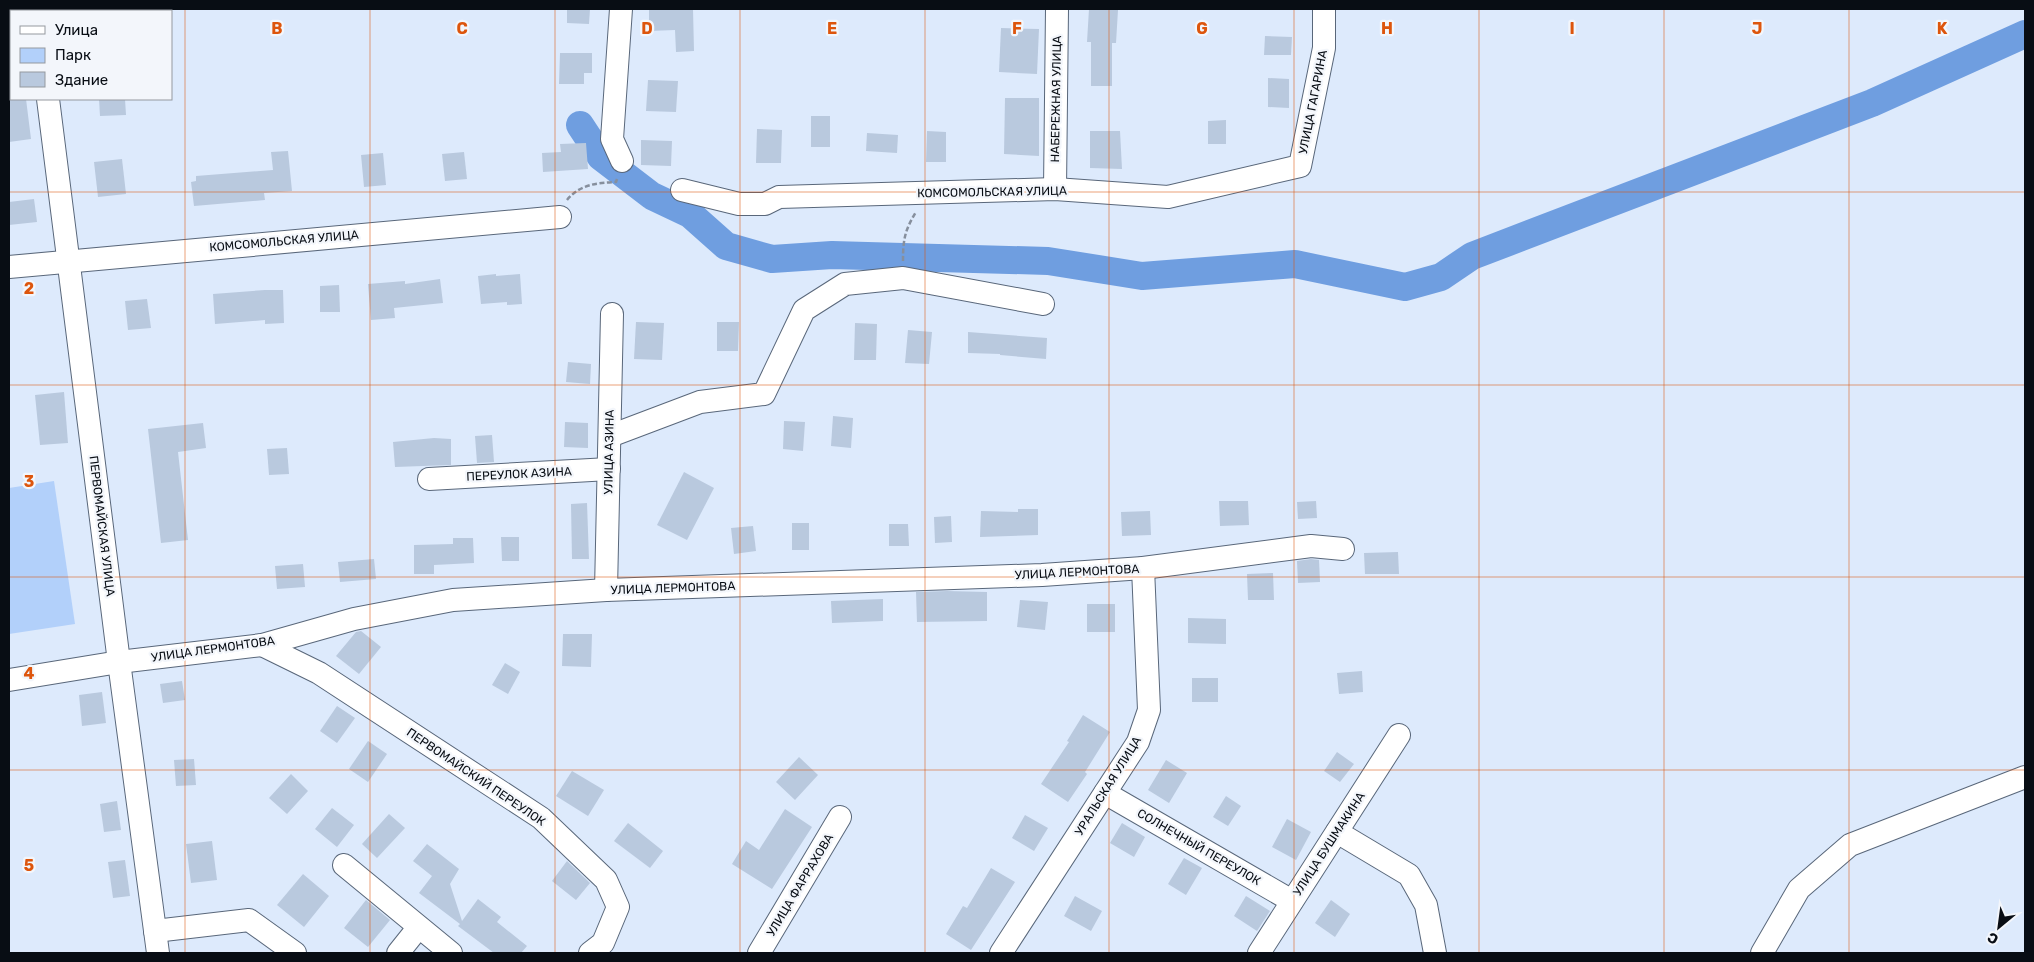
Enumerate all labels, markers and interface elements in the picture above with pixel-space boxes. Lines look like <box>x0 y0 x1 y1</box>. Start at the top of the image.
legend <box>10 10 172 100</box>
text: B <box>271 19 283 38</box>
text: C <box>456 19 468 38</box>
text: D <box>641 19 653 38</box>
text: E <box>827 19 837 38</box>
text: F <box>1012 19 1022 38</box>
text: G <box>1196 19 1208 38</box>
text: H <box>1381 19 1393 38</box>
text: I <box>1569 19 1575 38</box>
text: J <box>1752 19 1762 38</box>
text: K <box>1937 19 1948 38</box>
text: Улица <box>55 21 98 39</box>
street label: НАБЕРЕЖНАЯ УЛИЦА <box>1048 35 1064 163</box>
text: Парк <box>55 46 91 64</box>
street label: УЛИЦА ГАГАРИНА <box>1296 49 1330 155</box>
text: Здание <box>55 71 108 89</box>
street label: КОМСОМОЛЬСКАЯ УЛИЦА <box>917 184 1067 200</box>
street label: КОМСОМОЛЬСКАЯ УЛИЦА <box>209 228 359 254</box>
text: 2 <box>24 279 34 298</box>
street label: УЛИЦА АЗИНА <box>601 409 617 495</box>
street label: ПЕРВОМАЙСКАЯ УЛИЦА <box>86 455 118 597</box>
street label: ПЕРЕУЛОК АЗИНА <box>466 464 572 484</box>
text: 3 <box>24 472 34 491</box>
street label: УЛИЦА ЛЕРМОНТОВА <box>1014 562 1140 582</box>
street label: УЛИЦА ЛЕРМОНТОВА <box>610 579 736 597</box>
street label: УЛИЦА ЛЕРМОНТОВА <box>150 633 276 665</box>
text: 4 <box>24 664 35 683</box>
street label: ПЕРВОМАЙСКИЙ ПЕРЕУЛОК <box>404 725 548 829</box>
street label: УРАЛЬСКАЯ УЛИЦА <box>1072 734 1144 838</box>
street label: УЛИЦА БУШМАКИНА <box>1290 790 1368 898</box>
street label: СОЛНЕЧНЫЙ ПЕРЕУЛОК <box>1135 806 1263 888</box>
street label: УЛИЦА ФАРРАХОВА <box>764 831 836 939</box>
text: 5 <box>24 856 34 875</box>
north arrow <box>1974 902 2024 952</box>
text: С <box>1984 928 2001 948</box>

